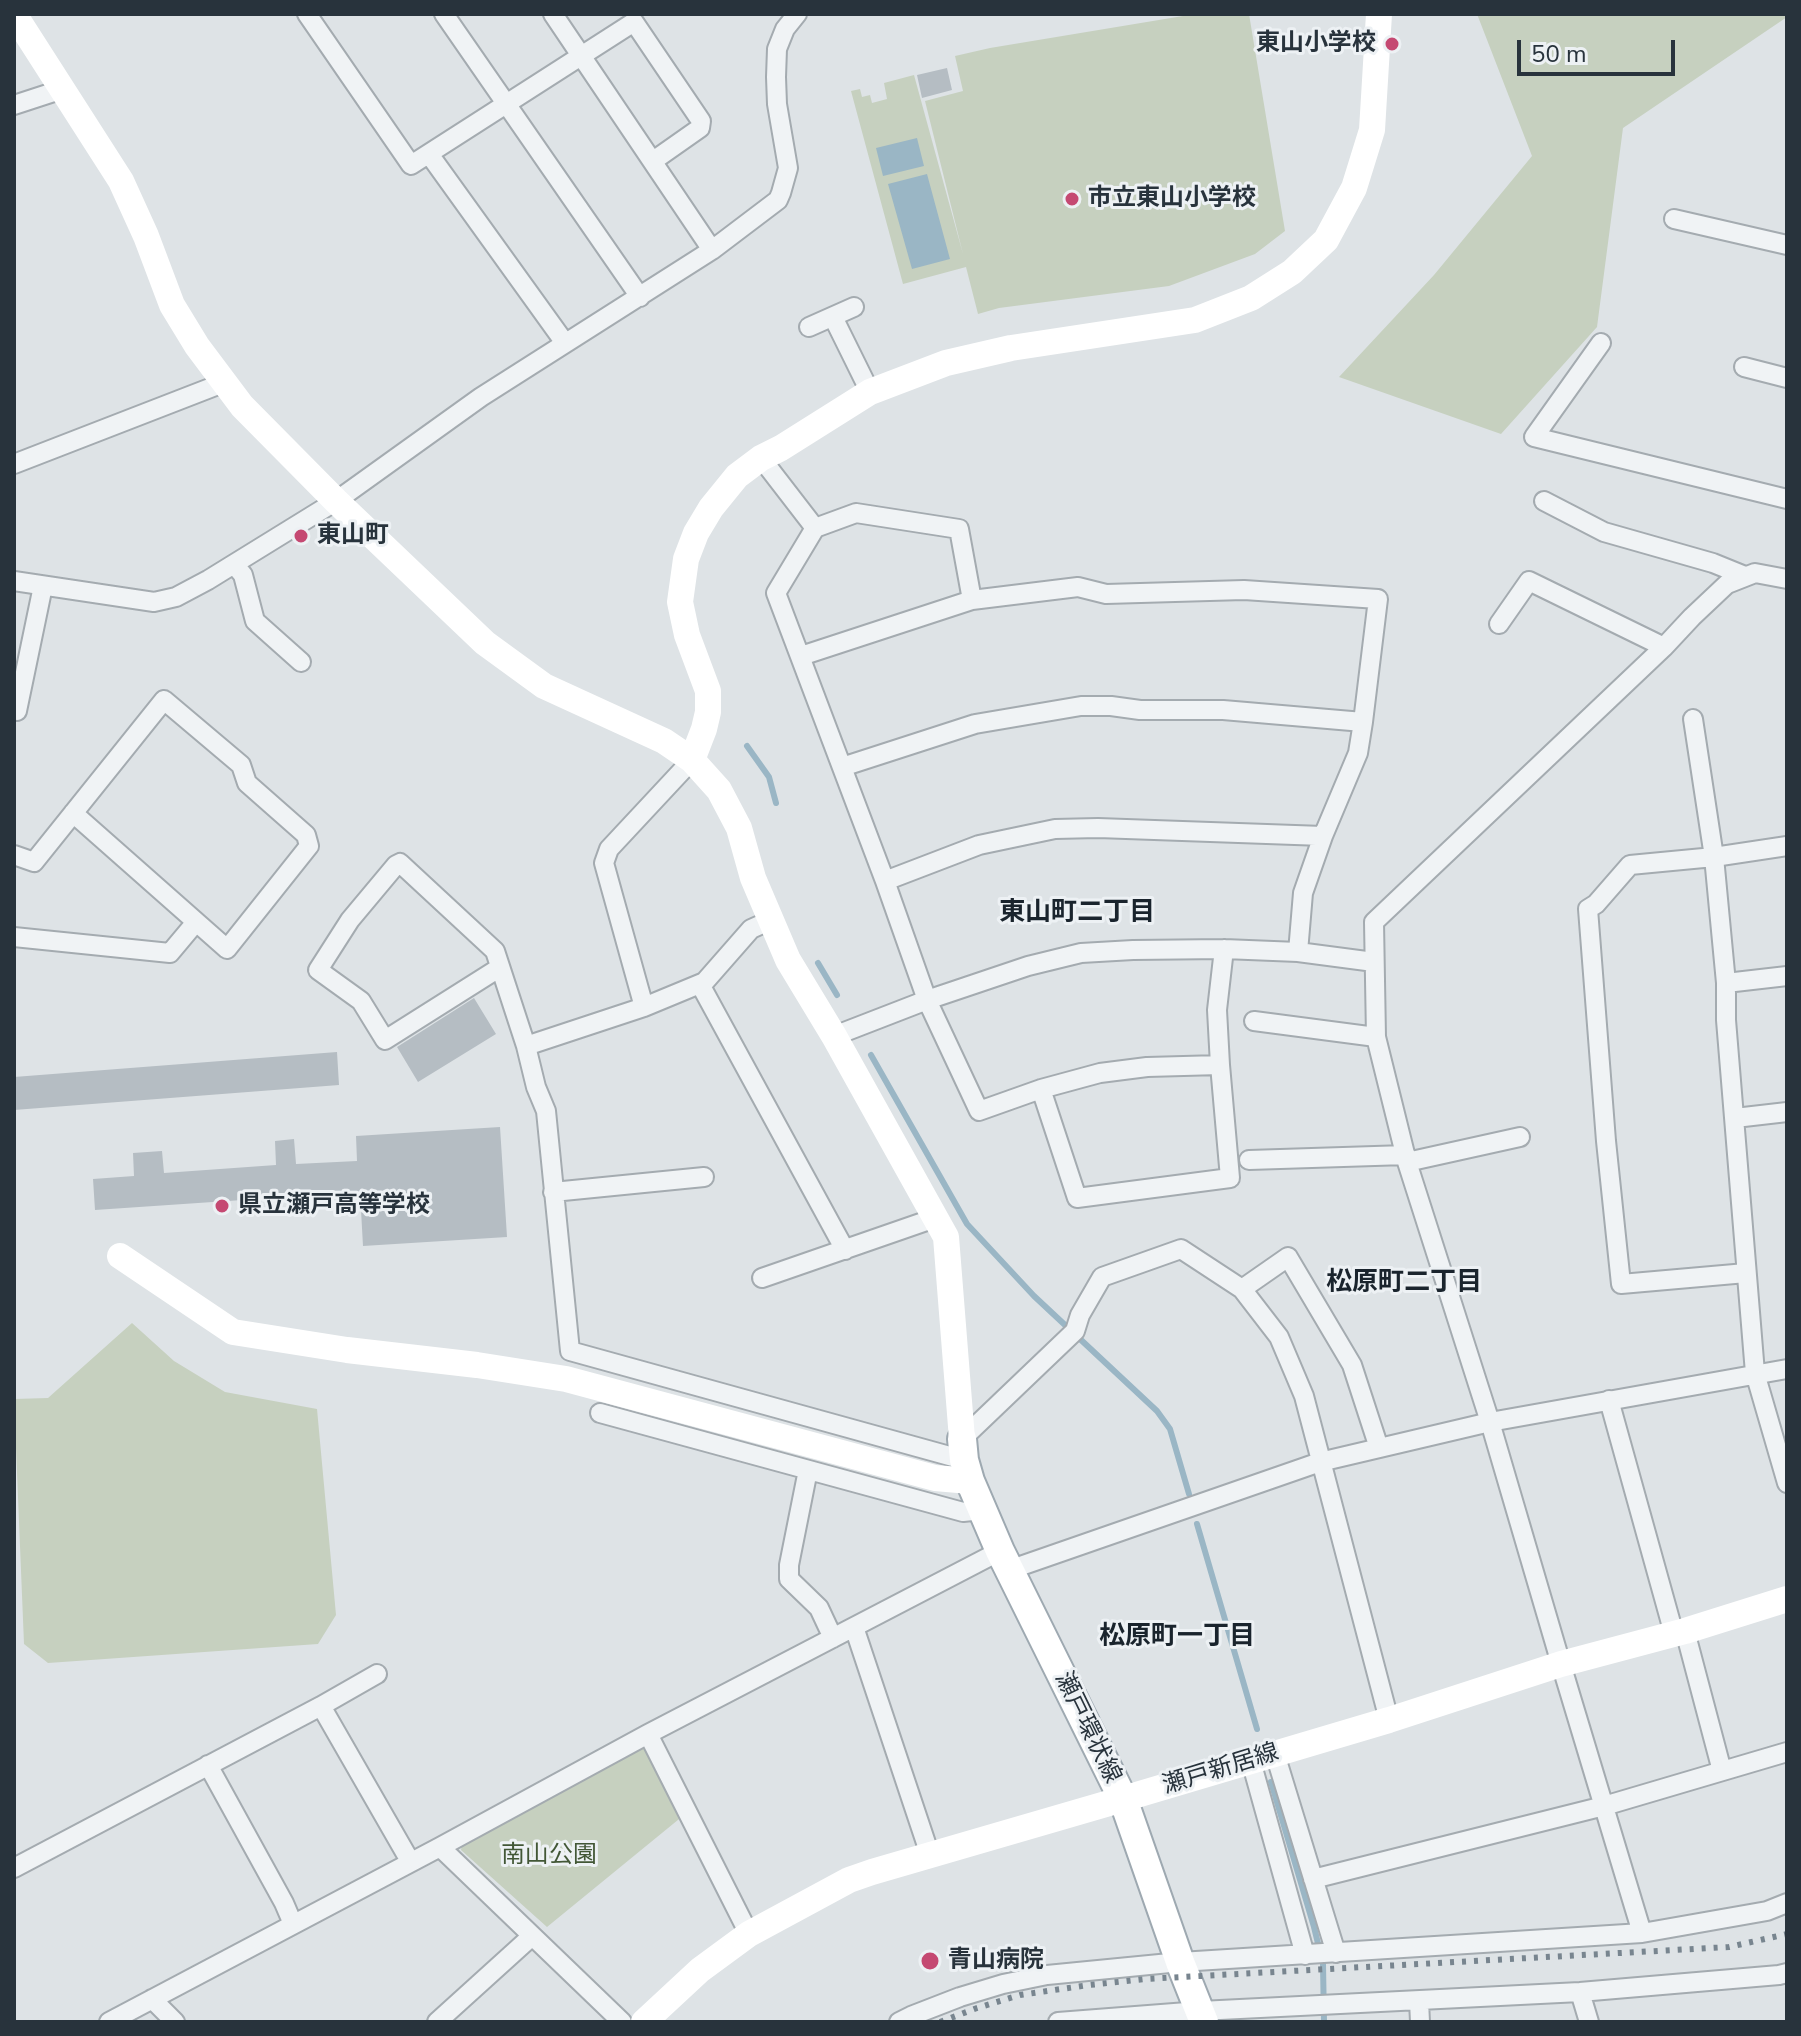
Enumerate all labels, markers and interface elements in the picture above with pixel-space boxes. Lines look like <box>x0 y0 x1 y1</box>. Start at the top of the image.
scale bar <box>1521 24 1679 74</box>
place label: 東山小学校 <box>1256 30 1376 58</box>
marker: 東山小学校 <box>1383 35 1401 53</box>
text: 50 m <box>1531 38 1587 70</box>
place label: 市立東山小学校 <box>1088 185 1256 213</box>
marker: 市立東山小学校 <box>1063 190 1081 208</box>
place label: 東山町 <box>317 522 389 550</box>
marker: 東山町 <box>292 527 310 545</box>
district label: 東山町二丁目 <box>999 898 1155 930</box>
place label: 県立瀬戸高等学校 <box>238 1192 430 1220</box>
marker: 県立瀬戸高等学校 <box>213 1197 231 1215</box>
district label: 松原町二丁目 <box>1326 1268 1482 1300</box>
district label: 松原町一丁目 <box>1099 1622 1255 1654</box>
street label: 瀬戸環状線 <box>1048 1668 1126 1788</box>
street label: 瀬戸新居線 <box>1159 1739 1283 1801</box>
park label: 南山公園 <box>501 1842 597 1870</box>
place label: 青山病院 <box>948 1947 1044 1975</box>
marker: 青山病院 <box>919 1950 941 1972</box>

